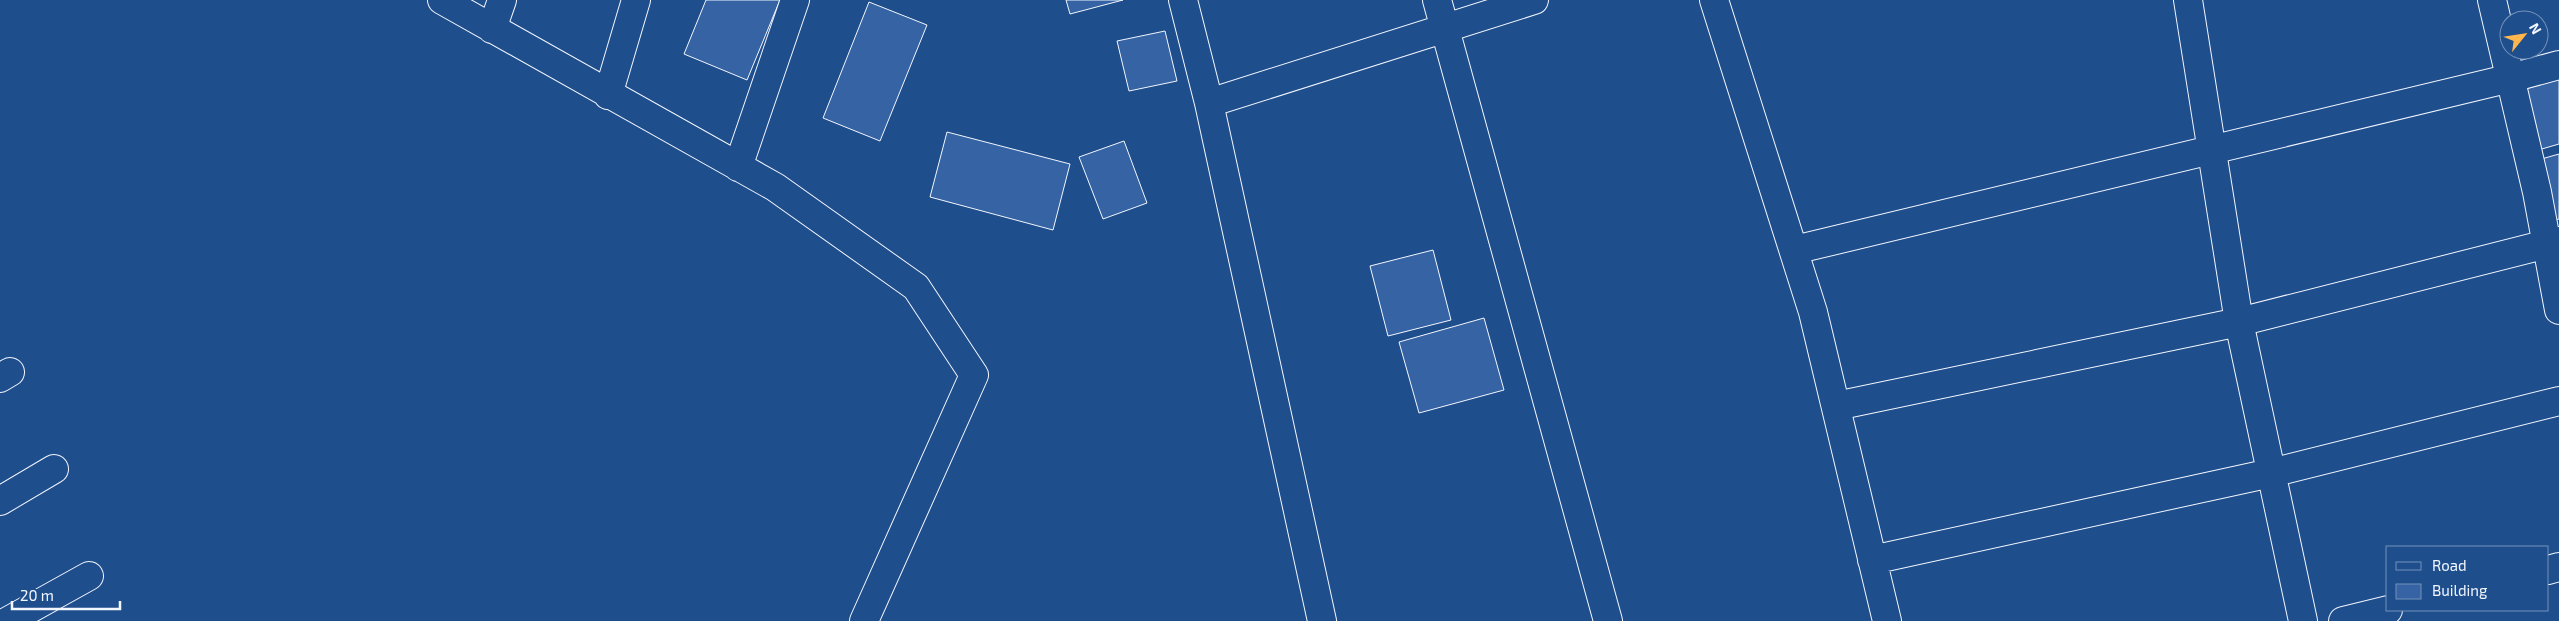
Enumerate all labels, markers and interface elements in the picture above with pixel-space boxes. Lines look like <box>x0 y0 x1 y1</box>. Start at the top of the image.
north arrow <box>2499 10 2549 60</box>
text: N <box>2526 20 2546 37</box>
legend <box>2386 546 2549 611</box>
text: Road <box>2432 556 2467 574</box>
scale bar <box>12 578 120 610</box>
text: Building <box>2432 581 2488 599</box>
text: 20 m <box>20 586 54 604</box>

